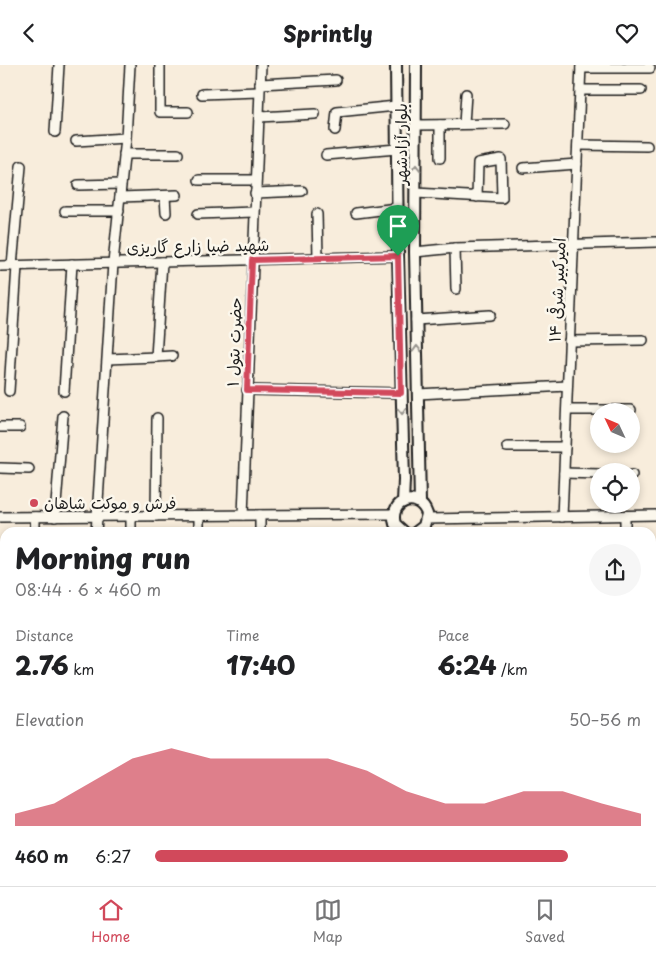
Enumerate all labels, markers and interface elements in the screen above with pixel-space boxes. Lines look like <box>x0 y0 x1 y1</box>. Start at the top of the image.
text: Sprintly <box>283 16 373 49</box>
icon: back <box>15 19 43 47</box>
icon: heart <box>613 19 641 47</box>
street label: بلوار آزادشهر <box>388 103 412 187</box>
one-way arrow <box>411 164 421 172</box>
pin <box>377 205 419 256</box>
icon: arrive <box>384 212 412 240</box>
street label: شهید ضیا زارع گاریزی <box>126 232 270 259</box>
street label: ۱۴ امیرکبیر شرقی <box>541 237 571 343</box>
street label: حضرت بتول ۱ <box>219 297 247 387</box>
one-way arrow <box>412 345 422 353</box>
north arrow <box>590 403 640 453</box>
map controls <box>590 403 640 513</box>
one-way arrow <box>396 407 407 415</box>
button: locate <box>590 463 640 513</box>
place label: فرش و موکت شاهان <box>44 490 176 514</box>
marker: فرش و موکت شاهان <box>28 497 40 509</box>
text: Morning run <box>15 536 191 579</box>
button: share <box>589 544 641 596</box>
text: 08:44 · 6 × 460 m <box>15 577 161 601</box>
text: Distance <box>15 625 74 646</box>
text: Time <box>226 625 259 646</box>
text: Pace <box>438 625 469 646</box>
text: 2.76 <box>15 646 69 684</box>
text: 17:40 <box>226 646 295 684</box>
text: 6:24 <box>438 646 496 684</box>
text: km <box>69 659 94 680</box>
text: /km <box>496 659 528 680</box>
text: Elevation <box>15 707 84 731</box>
text: 50–56 m <box>569 707 641 731</box>
text: 460 m <box>15 844 68 868</box>
text: 6:27 <box>95 844 131 868</box>
tab: Home <box>91 896 130 947</box>
tab: Map <box>313 896 343 947</box>
tab: Saved <box>525 896 565 947</box>

